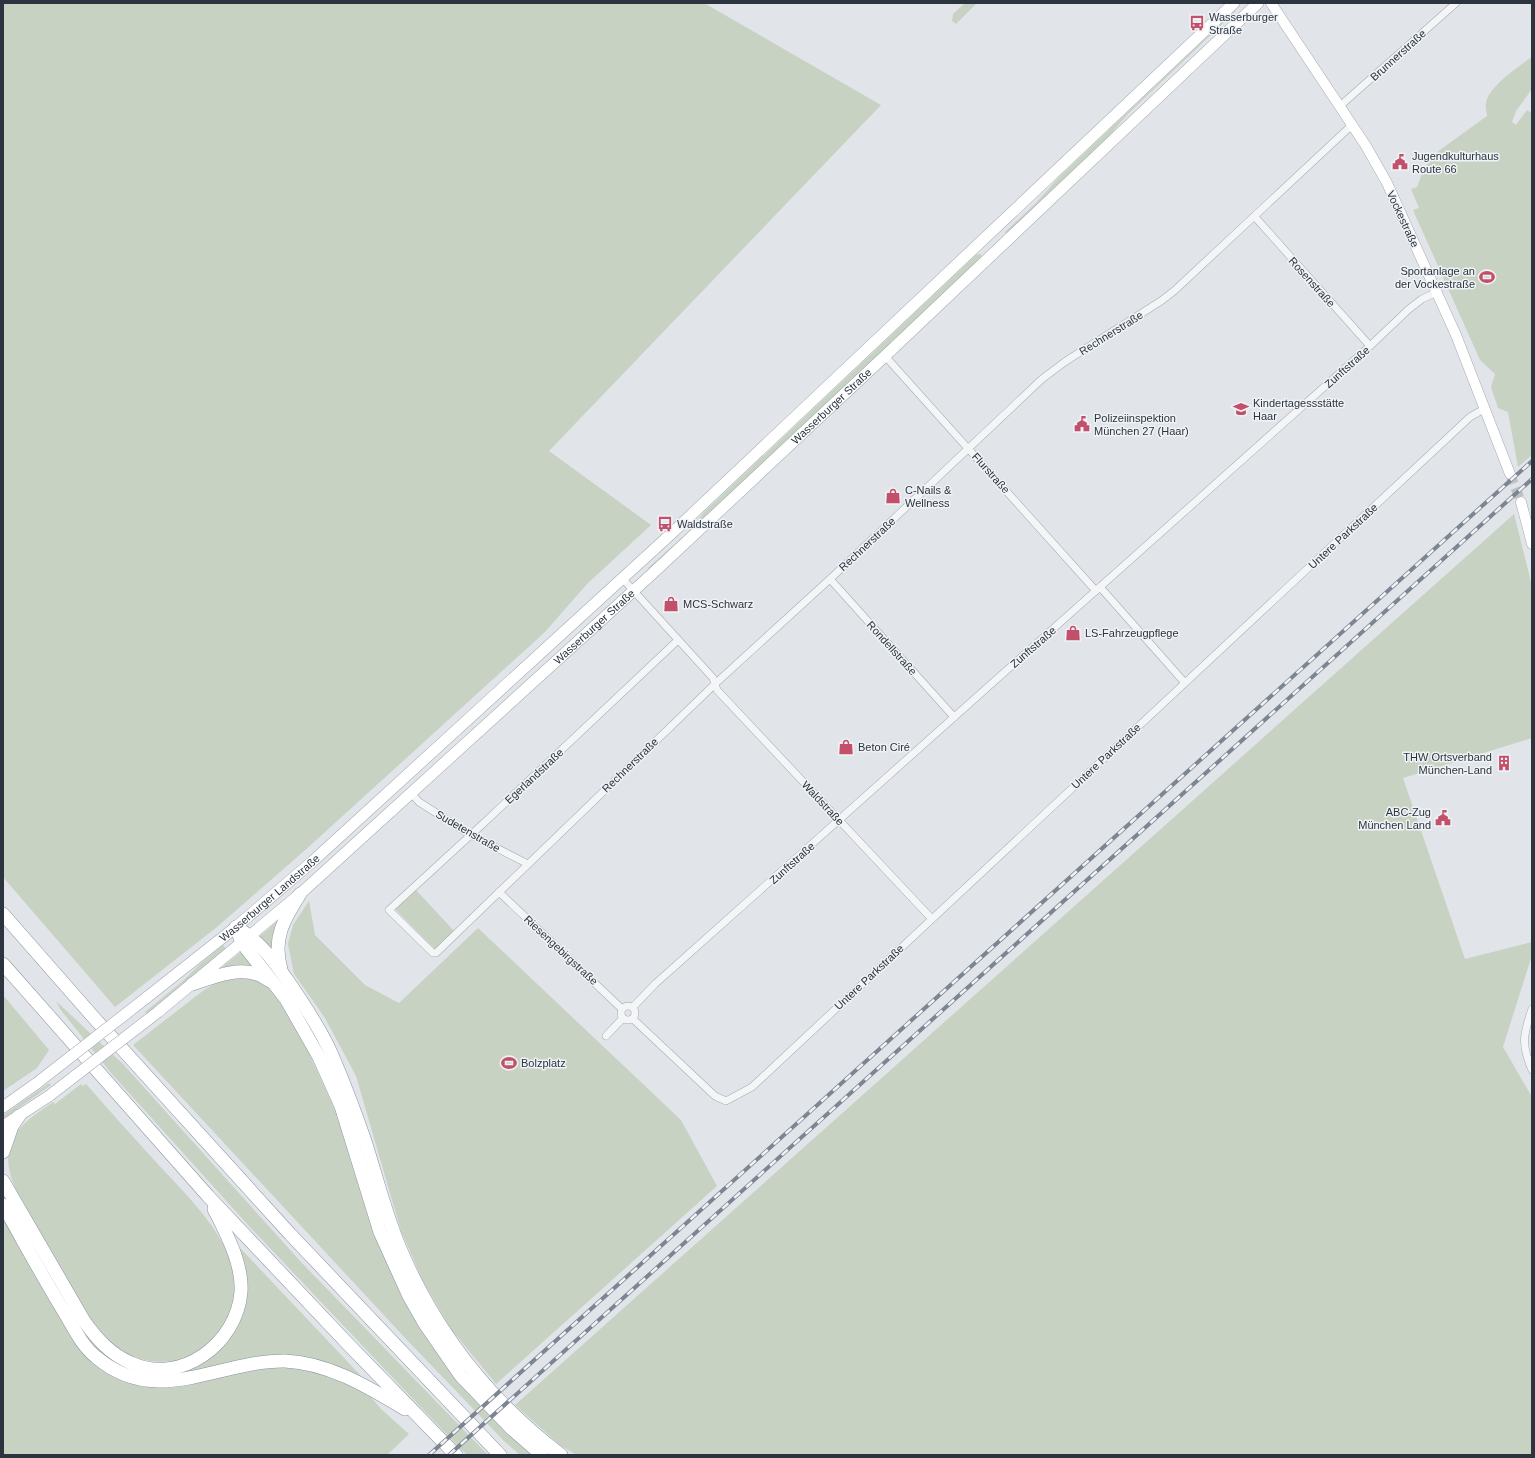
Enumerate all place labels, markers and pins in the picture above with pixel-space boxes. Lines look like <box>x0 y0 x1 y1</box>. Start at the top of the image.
place label: Wasserburger Straße <box>1209 11 1278 36</box>
bus stop icon: Wasserburger Straße <box>1188 14 1206 32</box>
place label: Jugendkulturhaus Route 66 <box>1412 150 1499 175</box>
public building icon: Jugendkulturhaus Route 66 <box>1391 153 1409 171</box>
place label: Sportanlage an der Vockestraße <box>1395 265 1475 290</box>
sports icon: Sportanlage an der Vockestraße <box>1478 268 1496 286</box>
place label: Kindertagessstätte Haar <box>1253 397 1344 422</box>
school or university icon: Kindertagessstätte Haar <box>1232 400 1250 418</box>
place label: Polizeiinspektion München 27 (Haar) <box>1094 412 1189 437</box>
public building icon: Polizeiinspektion München 27 (Haar) <box>1073 415 1091 433</box>
place label: C-Nails & Wellness <box>905 484 952 509</box>
shop icon: C-Nails & Wellness <box>884 487 902 505</box>
bus stop icon: Waldstraße <box>656 515 674 533</box>
place label: Waldstraße <box>677 518 733 530</box>
shop icon: MCS-Schwarz <box>662 595 680 613</box>
place label: MCS-Schwarz <box>683 598 753 610</box>
shop icon: LS-Fahrzeugpflege <box>1064 624 1082 642</box>
place label: LS-Fahrzeugpflege <box>1085 627 1179 639</box>
shop icon: Beton Ciré <box>837 738 855 756</box>
place label: Beton Ciré <box>858 741 910 753</box>
place label: THW Ortsverband München-Land <box>1403 751 1492 776</box>
building icon: THW Ortsverband München-Land <box>1495 754 1513 772</box>
place label: ABC-Zug München Land <box>1358 806 1431 831</box>
public building icon: ABC-Zug München Land <box>1434 809 1452 827</box>
sports icon: Bolzplatz <box>500 1054 518 1072</box>
place label: Bolzplatz <box>521 1057 566 1069</box>

